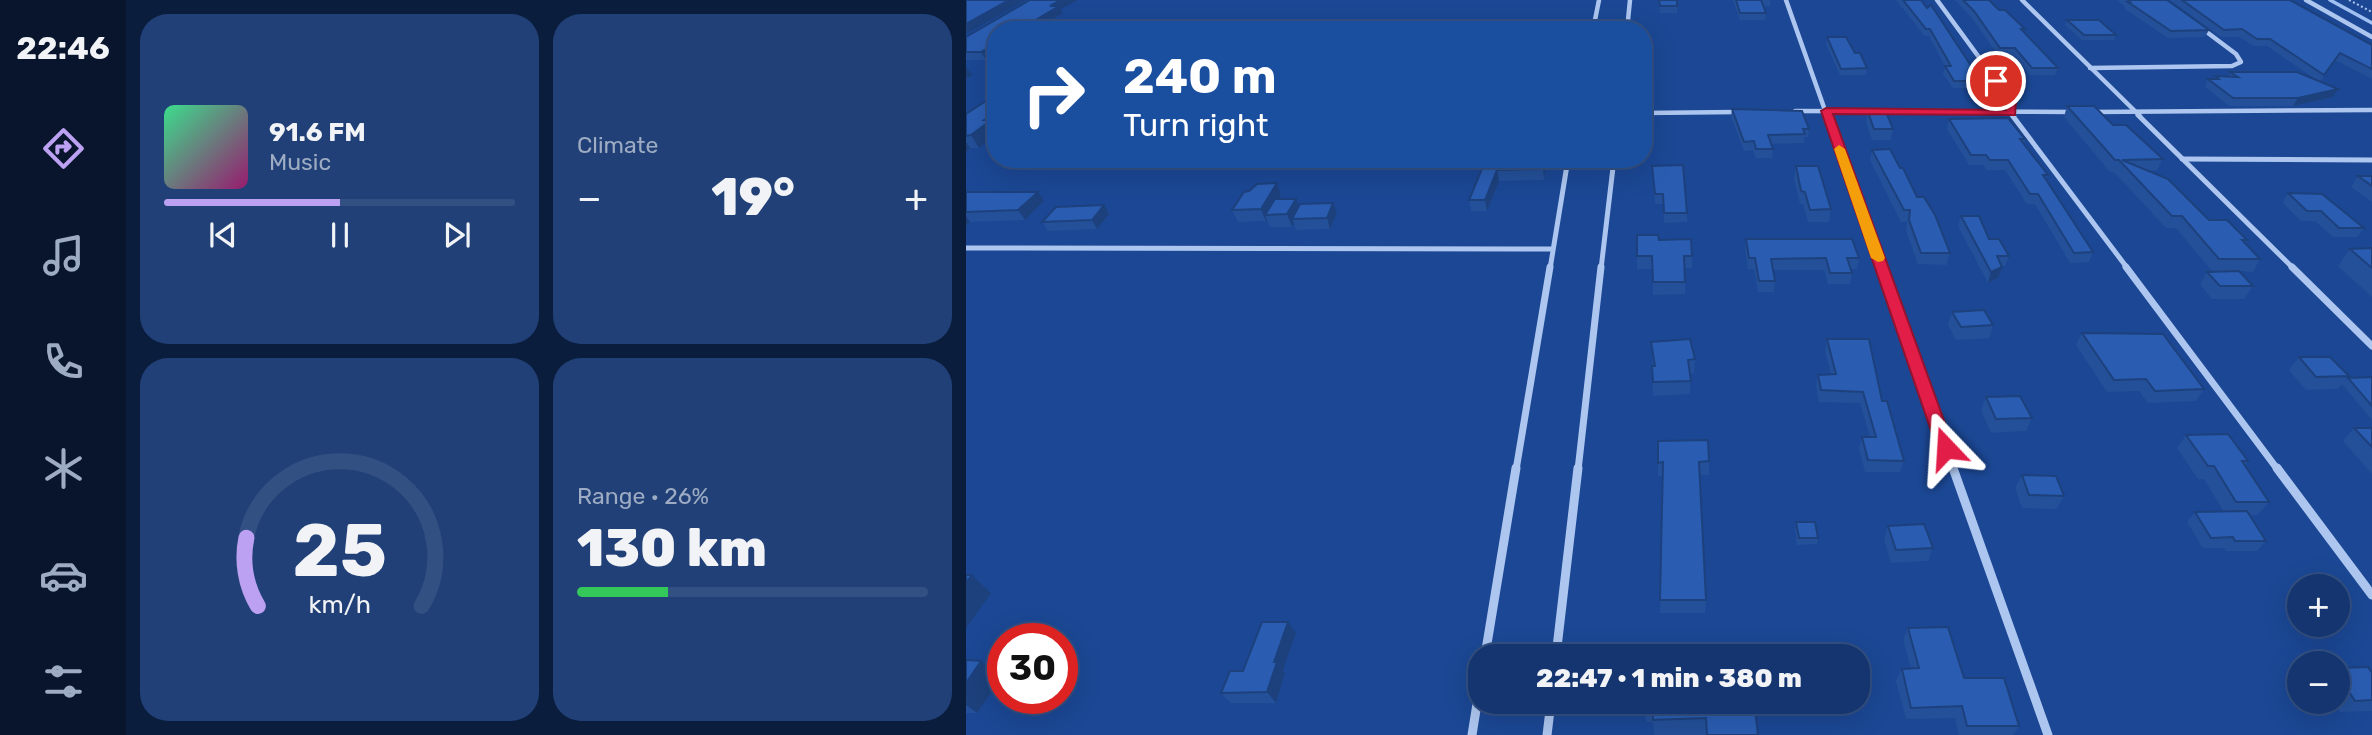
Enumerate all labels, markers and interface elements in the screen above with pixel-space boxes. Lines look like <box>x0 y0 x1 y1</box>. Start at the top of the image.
text: 22:46 <box>16 29 110 67</box>
text: 240 m <box>1123 47 1277 105</box>
icon: right <box>1008 49 1099 140</box>
pin <box>1966 51 2026 111</box>
icon: arrive <box>1977 62 2015 100</box>
text: Turn right <box>1123 106 1268 144</box>
text: 91.6 FM <box>269 117 366 148</box>
icon: directions <box>39 124 88 173</box>
text: Climate <box>577 131 658 159</box>
text: Music <box>269 148 331 176</box>
text: 19° <box>711 166 795 228</box>
text: − <box>577 175 602 221</box>
text: + <box>904 175 928 221</box>
icon: previous <box>204 216 242 254</box>
icon: pause <box>321 216 359 254</box>
icon: next <box>438 216 476 254</box>
icon: music <box>39 231 88 280</box>
icon: phone <box>39 337 88 386</box>
position arrow <box>1909 411 1983 485</box>
icon: climate <box>39 444 88 493</box>
text: Range · 26% <box>577 482 709 510</box>
text: 25 <box>292 508 387 594</box>
text: 130 km <box>577 517 767 579</box>
icon: car <box>39 551 88 600</box>
map controls <box>2287 574 2350 714</box>
button: + <box>2287 574 2350 637</box>
text: km/h <box>308 589 371 618</box>
speed limit sign: 30 <box>987 623 1078 714</box>
button: − <box>2287 651 2350 714</box>
icon: filters <box>39 657 88 706</box>
text: 22:47 · 1 min · 380 m <box>1536 663 1802 694</box>

